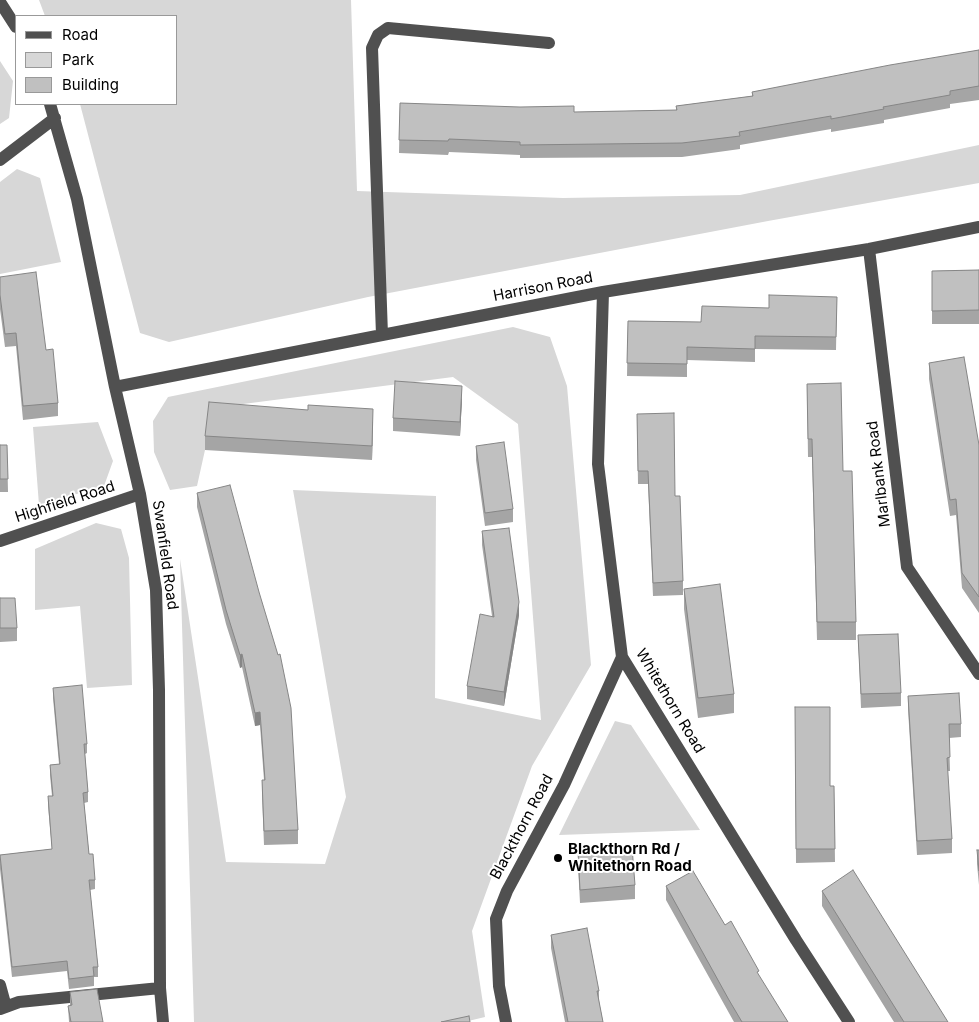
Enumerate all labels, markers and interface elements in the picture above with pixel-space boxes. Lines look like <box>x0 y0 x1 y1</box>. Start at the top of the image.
legend <box>15 15 178 105</box>
text: Road <box>62 25 98 44</box>
text: Park <box>62 50 94 69</box>
text: Building <box>62 75 119 94</box>
street label: Harrison Road <box>492 269 594 305</box>
street label: Marlbank Road <box>864 420 894 528</box>
street label: Highfield Road <box>13 477 117 527</box>
street label: Swanfield Road <box>148 499 182 611</box>
street label: Whitethorn Road <box>632 645 708 757</box>
street label: Blackthorn Road <box>487 771 557 883</box>
place label: Blackthorn Rd / Whitethorn Road <box>568 840 692 875</box>
marker: Blackthorn Rd / Whitethorn Road <box>552 852 564 864</box>

